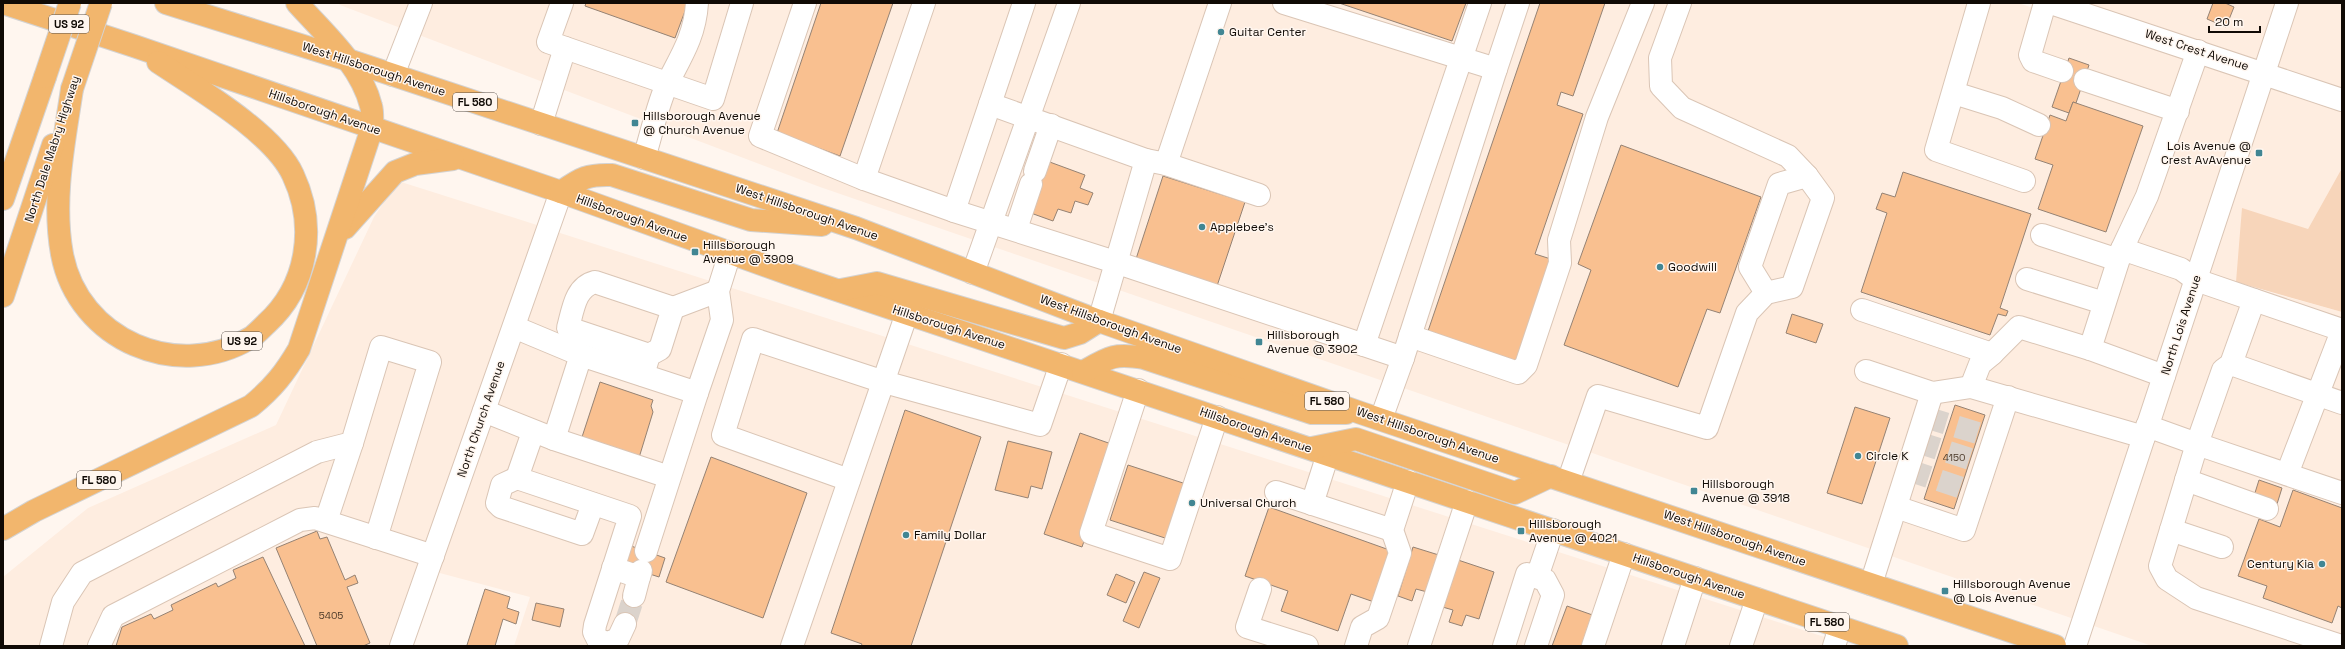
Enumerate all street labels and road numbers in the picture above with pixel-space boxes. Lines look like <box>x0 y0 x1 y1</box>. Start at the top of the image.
road number: US 92 <box>49 15 89 33</box>
street label: West Crest Avenue <box>2143 26 2251 74</box>
street label: West Hillsborough Avenue <box>300 38 448 100</box>
street label: North Dale Mabry Highway <box>21 74 83 224</box>
street label: Hillsborough Avenue <box>267 85 383 139</box>
road number: FL 580 <box>453 93 497 111</box>
street label: West Hillsborough Avenue <box>734 180 880 244</box>
street label: Hillsborough Avenue <box>574 190 690 246</box>
street label: North Lois Avenue <box>2157 273 2205 377</box>
street label: West Hillsborough Avenue <box>1038 291 1184 357</box>
street label: Hillsborough Avenue <box>891 301 1007 353</box>
road number: US 92 <box>222 332 262 350</box>
street label: North Church Avenue <box>454 359 508 479</box>
road number: FL 580 <box>1305 392 1349 410</box>
street label: Hillsborough Avenue <box>1198 403 1314 457</box>
street label: West Hillsborough Avenue <box>1355 403 1501 467</box>
road number: FL 580 <box>77 471 121 489</box>
street label: West Hillsborough Avenue <box>1662 506 1808 570</box>
street label: Hillsborough Avenue <box>1631 549 1747 603</box>
road number: FL 580 <box>1805 613 1849 631</box>

